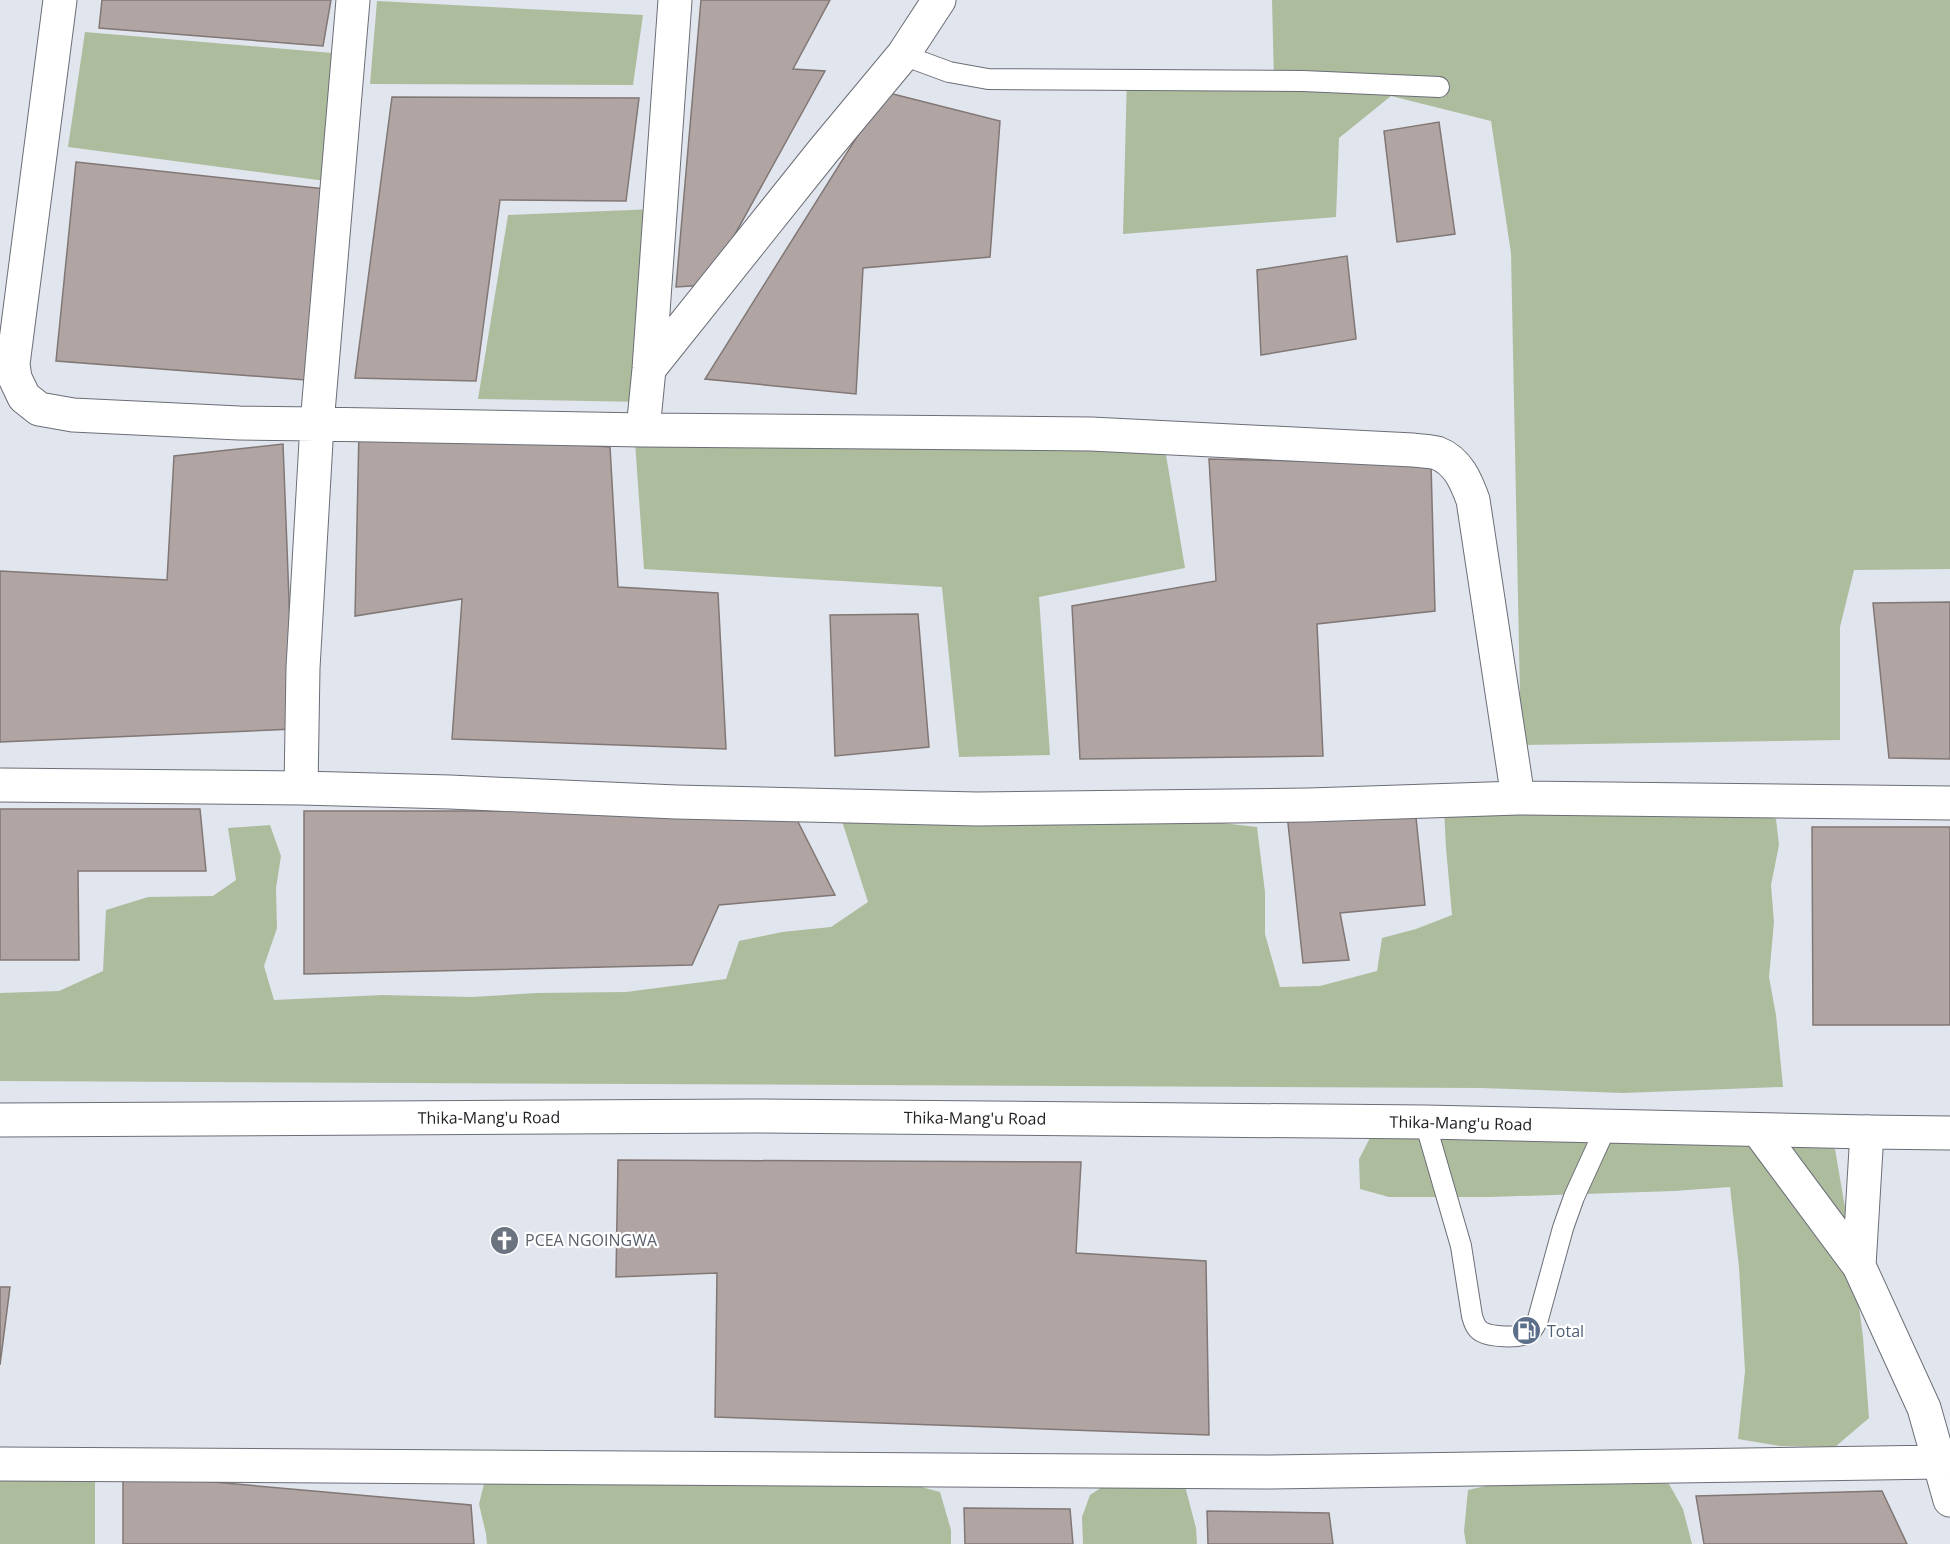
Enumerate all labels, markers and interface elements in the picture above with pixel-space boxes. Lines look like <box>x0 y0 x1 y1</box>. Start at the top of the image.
street label: Thika-Mang'u Road <box>418 1106 560 1129</box>
street label: Thika-Mang'u Road <box>904 1106 1046 1130</box>
street label: Thika-Mang'u Road <box>1390 1111 1532 1135</box>
church icon: PCEA NGOINGWA <box>488 1224 520 1256</box>
place label: PCEA NGOINGWA <box>525 1229 658 1251</box>
fuel station icon: Total <box>1510 1315 1542 1347</box>
place label: Total <box>1547 1320 1584 1342</box>

